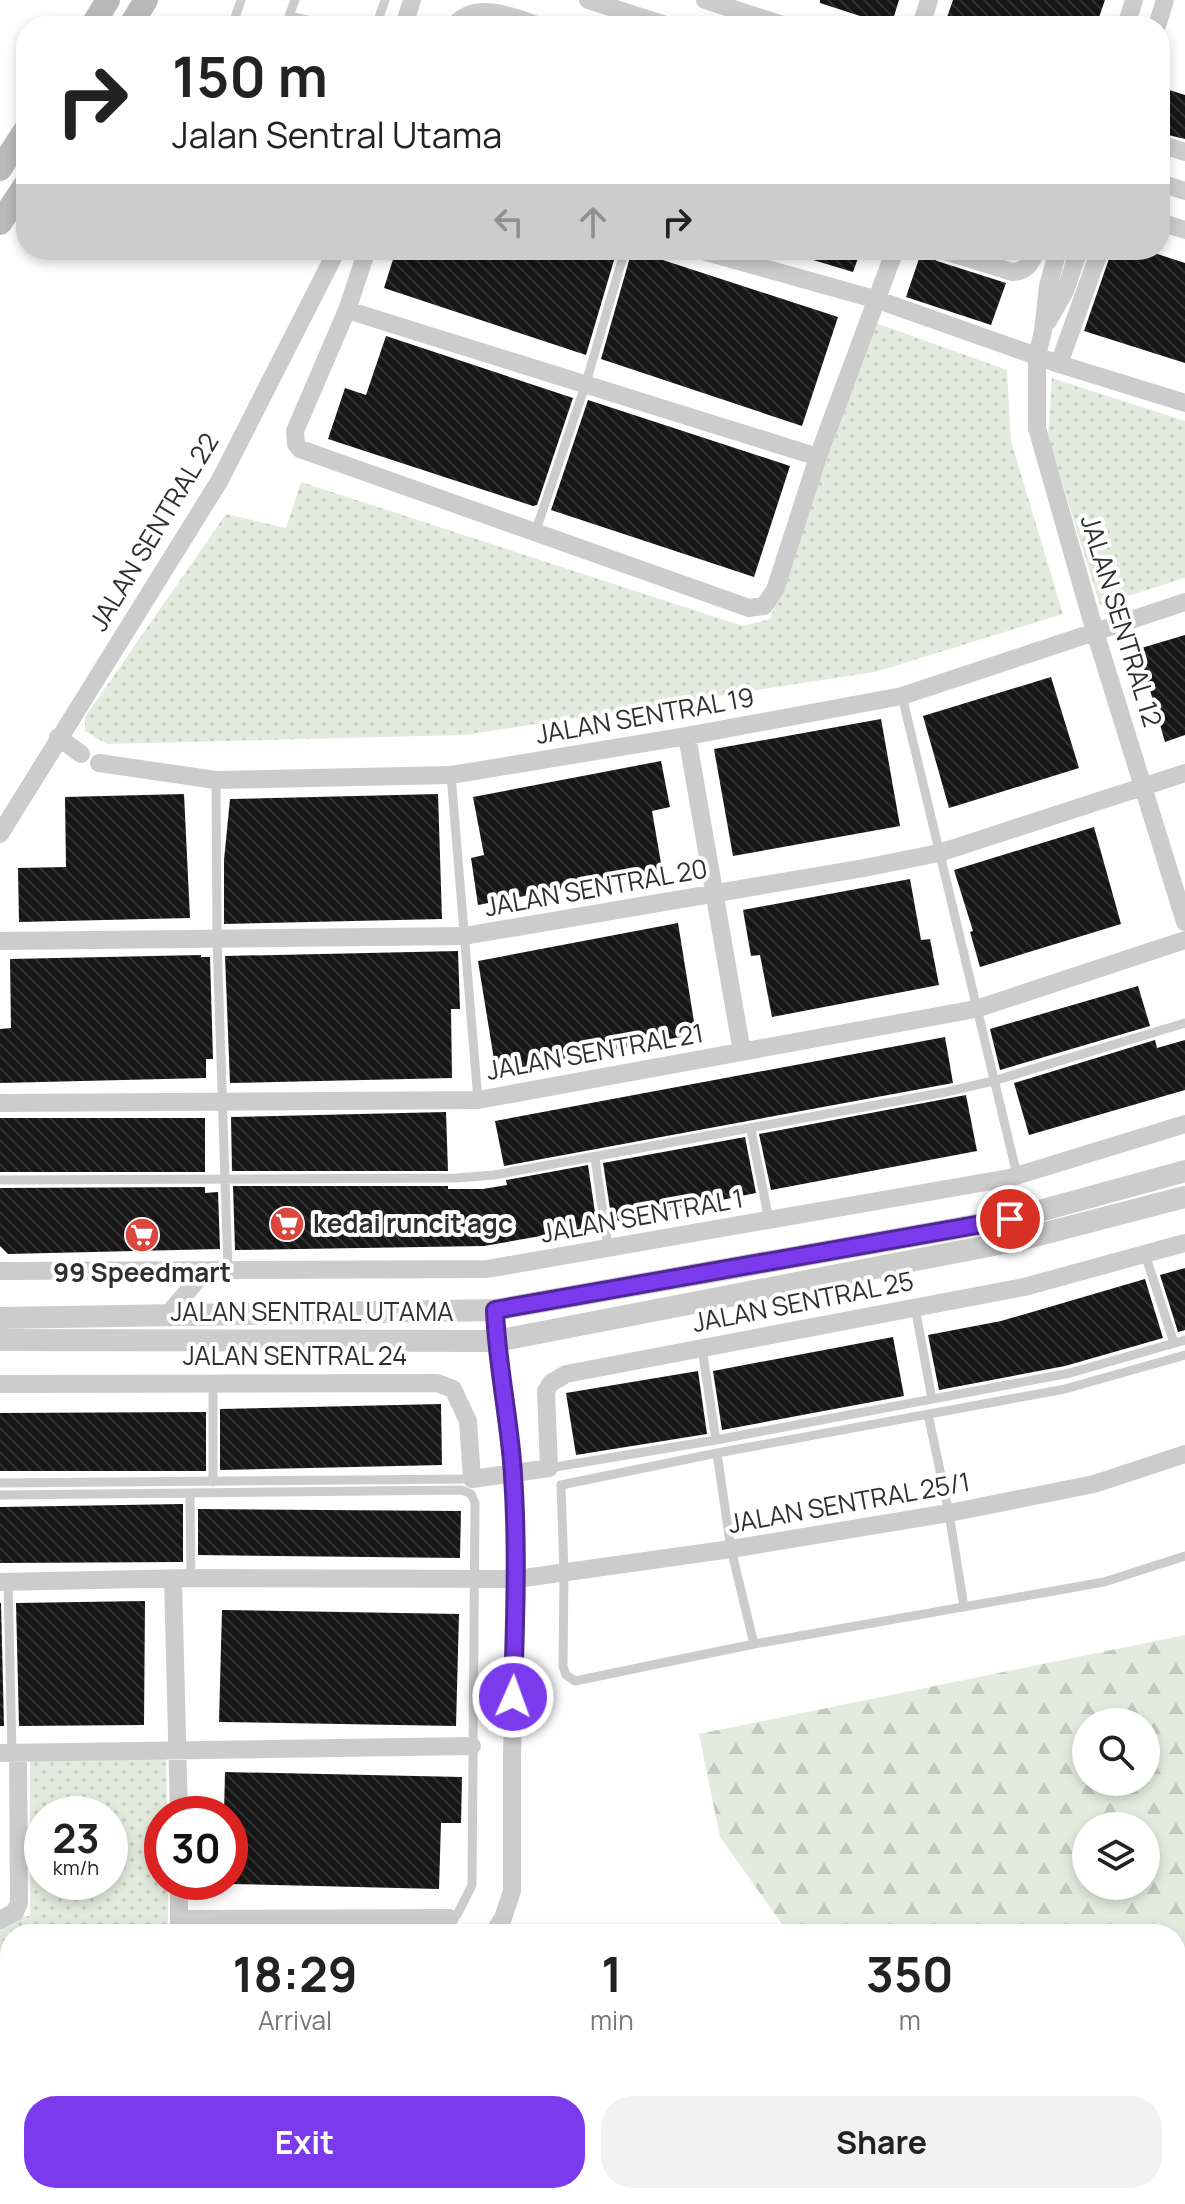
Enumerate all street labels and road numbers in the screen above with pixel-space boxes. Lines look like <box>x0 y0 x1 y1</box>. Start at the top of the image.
street label: JALAN SENTRAL 22 <box>80 426 226 637</box>
street label: JALAN SENTRAL 12 <box>1073 510 1171 731</box>
street label: JALAN SENTRAL 19 <box>533 678 757 752</box>
street label: JALAN SENTRAL 20 <box>482 850 710 924</box>
street label: JALAN SENTRAL 21 <box>483 1014 706 1088</box>
street label: JALAN SENTRAL 1 <box>538 1179 746 1251</box>
street label: JALAN SENTRAL 25 <box>689 1262 917 1340</box>
street label: JALAN SENTRAL UTAMA <box>171 1293 453 1329</box>
street label: JALAN SENTRAL 24 <box>183 1337 407 1373</box>
street label: JALAN SENTRAL 25/1 <box>725 1463 973 1541</box>

